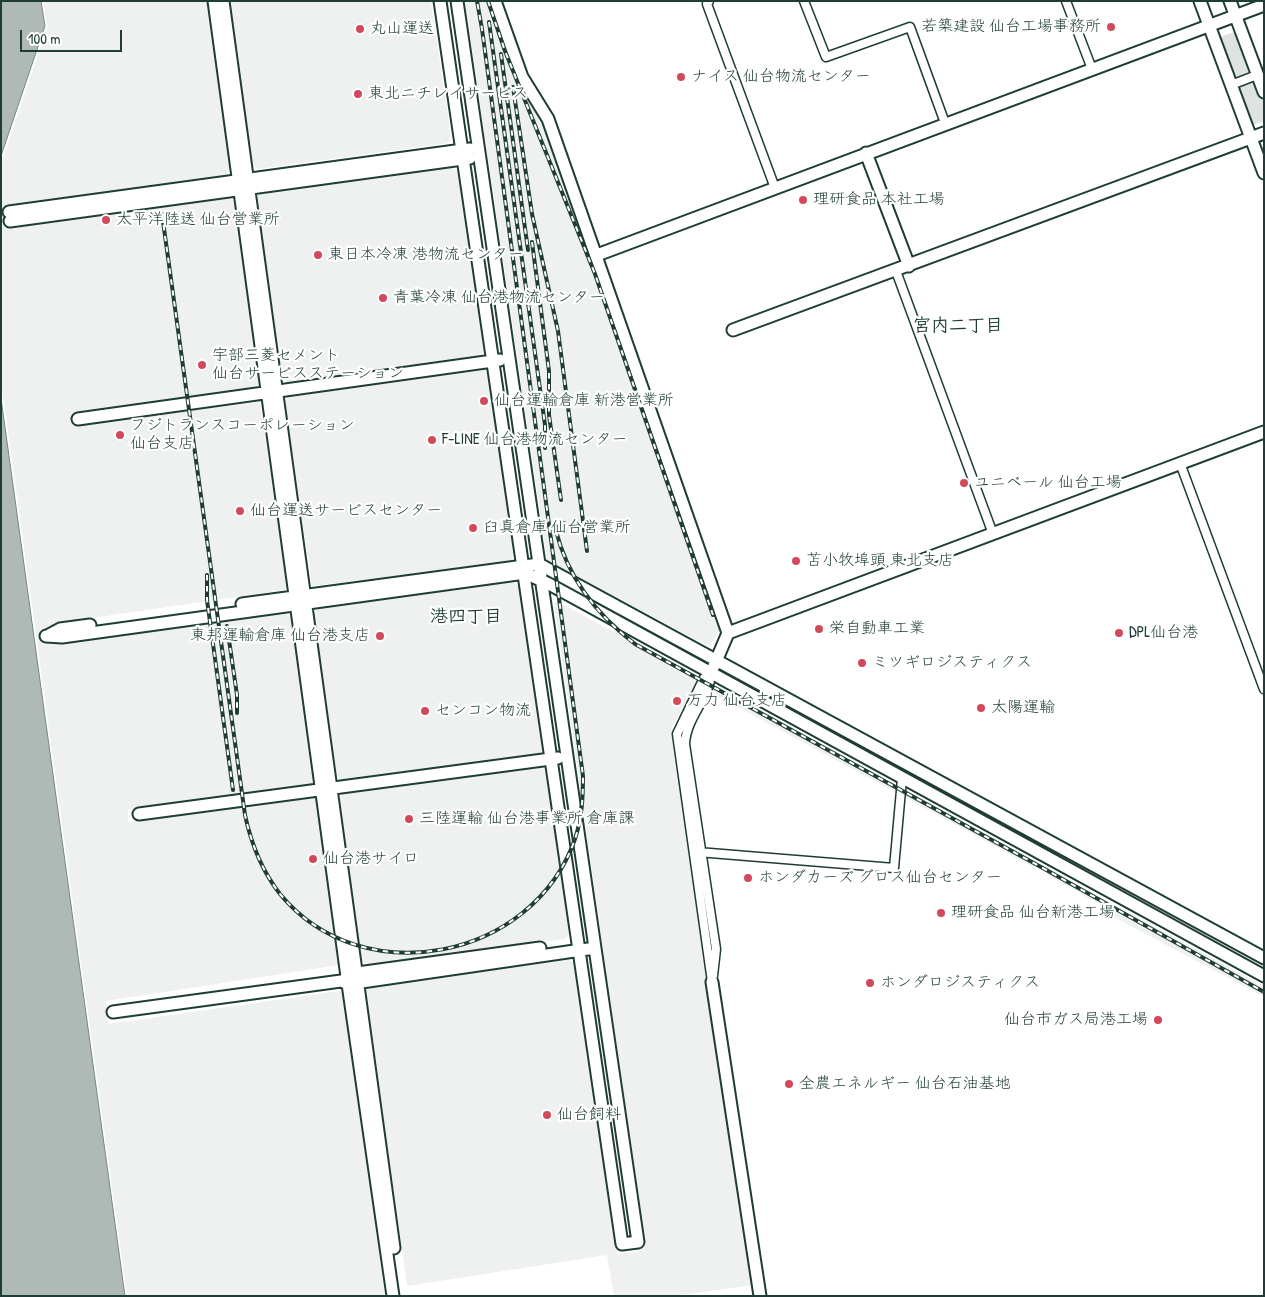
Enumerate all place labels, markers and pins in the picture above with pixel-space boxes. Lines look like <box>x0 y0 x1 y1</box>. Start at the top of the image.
place label: 若築建設 仙台工場事務所 <box>921 17 1101 37</box>
place label: 丸山運送 <box>370 19 434 39</box>
marker: 若築建設 仙台工場事務所 <box>1105 21 1117 33</box>
marker: 丸山運送 <box>354 23 366 35</box>
place label: ナイス 仙台物流センター <box>691 67 871 87</box>
marker: ナイス 仙台物流センター <box>675 71 687 83</box>
place label: 東北ニチレイサービス <box>368 84 528 104</box>
marker: 東北ニチレイサービス <box>352 88 364 100</box>
place label: 理研食品 本社工場 <box>813 190 945 210</box>
marker: 理研食品 本社工場 <box>797 194 809 206</box>
place label: 太平洋陸送 仙台営業所 <box>116 210 280 230</box>
marker: 太平洋陸送 仙台営業所 <box>100 214 112 226</box>
place label: 東日本冷凍 港物流センター <box>328 245 524 265</box>
marker: 東日本冷凍 港物流センター <box>312 249 324 261</box>
place label: 青葉冷凍 仙台港物流センター <box>393 288 605 308</box>
marker: 青葉冷凍 仙台港物流センター <box>377 292 389 304</box>
place label: 宇部三菱セメント 仙台サービスステーション <box>212 346 404 384</box>
marker: 宇部三菱セメント 仙台サービスステーション <box>196 359 208 371</box>
place label: 仙台運輸倉庫 新港営業所 <box>494 391 674 411</box>
marker: 仙台運輸倉庫 新港営業所 <box>478 395 490 407</box>
place label: フジトランスコーポレーション 仙台支店 <box>130 416 355 454</box>
marker: フジトランスコーポレーション 仙台支店 <box>114 429 126 441</box>
place label: F-LINE 仙台港物流センター <box>442 430 627 450</box>
marker: F-LINE 仙台港物流センター <box>426 434 438 446</box>
place label: ユニベール 仙台工場 <box>974 473 1122 493</box>
marker: ユニベール 仙台工場 <box>958 477 970 489</box>
place label: 仙台運送サービスセンター <box>250 501 442 521</box>
marker: 仙台運送サービスセンター <box>234 505 246 517</box>
place label: 臼真倉庫 仙台営業所 <box>483 518 631 538</box>
marker: 臼真倉庫 仙台営業所 <box>467 522 479 534</box>
place label: 苫小牧埠頭 東北支店 <box>806 551 954 571</box>
marker: 苫小牧埠頭 東北支店 <box>790 555 802 567</box>
place label: 栄自動車工業 <box>829 619 925 639</box>
marker: 栄自動車工業 <box>813 623 825 635</box>
place label: DPL仙台港 <box>1129 623 1198 643</box>
place label: 東邦運輸倉庫 仙台港支店 <box>190 626 370 646</box>
marker: DPL仙台港 <box>1113 627 1125 639</box>
marker: 東邦運輸倉庫 仙台港支店 <box>374 630 386 642</box>
place label: ミツギロジスティクス <box>872 653 1032 673</box>
marker: ミツギロジスティクス <box>856 657 868 669</box>
place label: 万力 仙台支店 <box>687 691 787 711</box>
marker: 万力 仙台支店 <box>671 695 683 707</box>
place label: 太陽運輸 <box>991 698 1055 718</box>
place label: センコン物流 <box>435 701 531 721</box>
marker: 太陽運輸 <box>975 702 987 714</box>
marker: センコン物流 <box>419 705 431 717</box>
place label: 三陸運輸 仙台港事業所 倉庫課 <box>419 809 634 829</box>
marker: 三陸運輸 仙台港事業所 倉庫課 <box>403 813 415 825</box>
place label: 仙台港サイロ <box>323 849 419 869</box>
marker: 仙台港サイロ <box>307 853 319 865</box>
place label: ホンダカーズ グロス仙台センター <box>758 868 1002 888</box>
marker: ホンダカーズ グロス仙台センター <box>742 872 754 884</box>
place label: 理研食品 仙台新港工場 <box>951 903 1115 923</box>
marker: 理研食品 仙台新港工場 <box>935 907 947 919</box>
place label: ホンダロジスティクス <box>880 973 1040 993</box>
marker: ホンダロジスティクス <box>864 977 876 989</box>
place label: 仙台市ガス局港工場 <box>1004 1010 1148 1030</box>
marker: 仙台市ガス局港工場 <box>1152 1014 1164 1026</box>
place label: 全農エネルギー 仙台石油基地 <box>799 1074 1011 1094</box>
marker: 全農エネルギー 仙台石油基地 <box>783 1078 795 1090</box>
place label: 仙台飼料 <box>557 1105 621 1125</box>
marker: 仙台飼料 <box>541 1109 553 1121</box>

